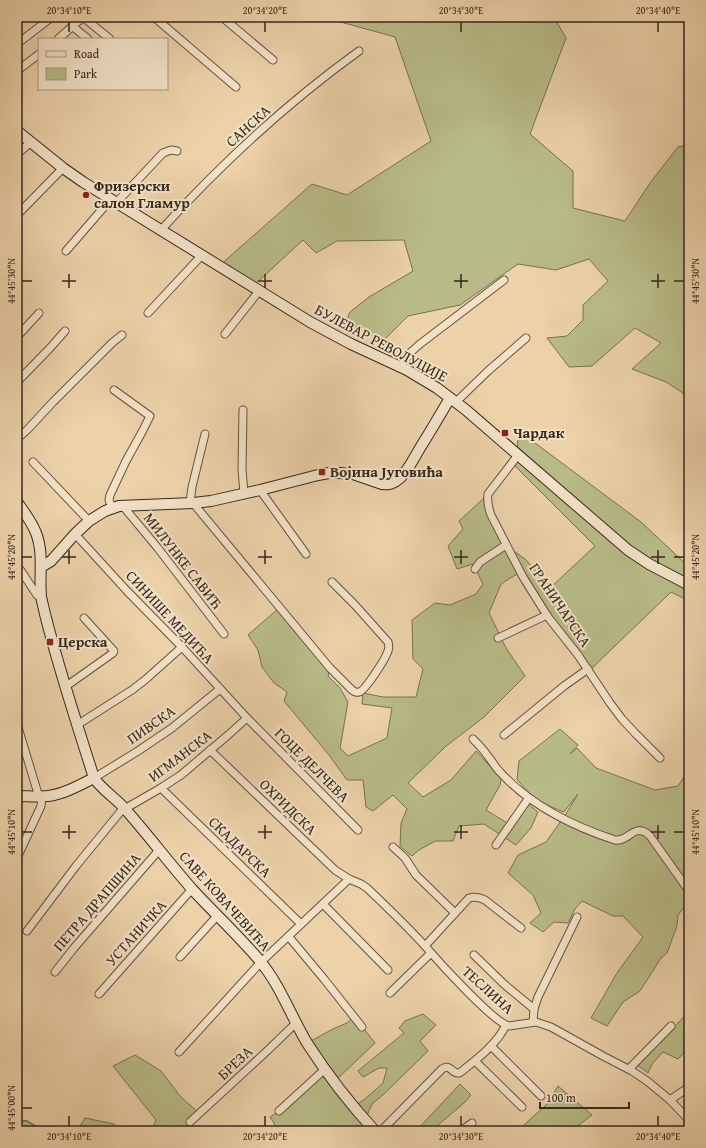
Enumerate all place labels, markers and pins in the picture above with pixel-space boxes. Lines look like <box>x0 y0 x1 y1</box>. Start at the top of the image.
place label: Фризерски салон Гламур <box>94 175 190 213</box>
marker: Фризерски салон Гламур <box>81 190 91 200</box>
place label: Чардак <box>513 422 565 443</box>
marker: Чардак <box>500 428 510 438</box>
place label: Војина Југовића <box>330 461 443 482</box>
marker: Војина Југовића <box>317 467 327 477</box>
place label: Церска <box>58 631 108 652</box>
marker: Церска <box>45 637 55 647</box>

